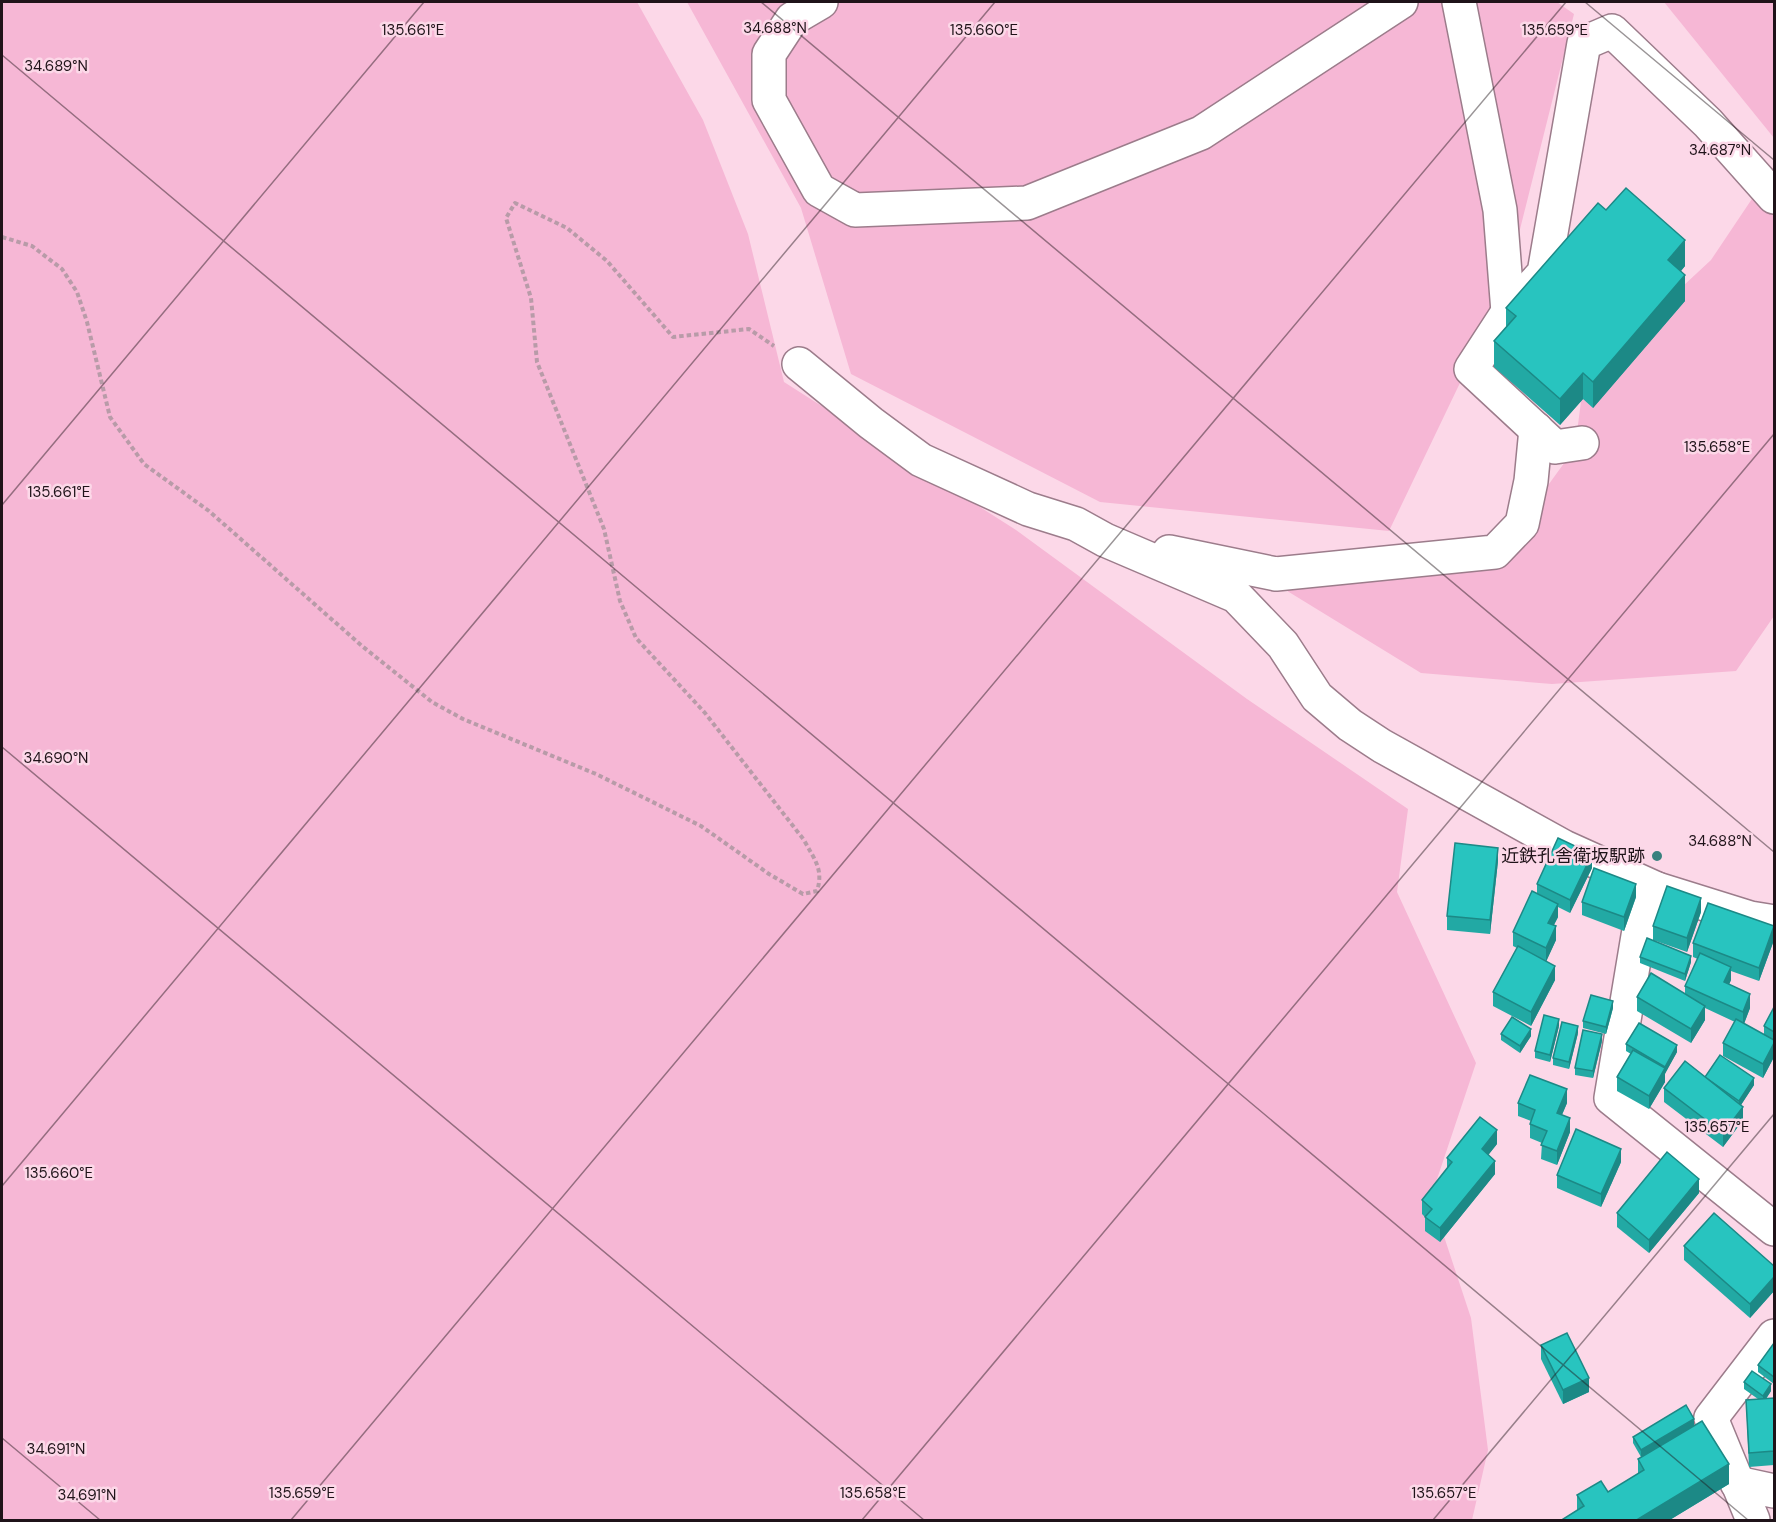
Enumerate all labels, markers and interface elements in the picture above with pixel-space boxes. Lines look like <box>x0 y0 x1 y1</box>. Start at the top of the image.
text: 34.688°N <box>743 18 807 38</box>
text: 135.661°E <box>382 20 444 40</box>
text: 135.660°E <box>950 20 1018 40</box>
text: 135.659°E <box>1522 20 1588 40</box>
text: 34.689°N <box>24 56 88 76</box>
text: 34.687°N <box>1689 140 1751 160</box>
text: 135.658°E <box>1684 437 1750 457</box>
text: 135.661°E <box>28 482 90 502</box>
text: 34.690°N <box>24 748 88 768</box>
text: 34.688°N <box>1688 831 1752 851</box>
place label: 近鉄孔舎衛坂駅跡 <box>1501 844 1645 868</box>
marker: 近鉄孔舎衛坂駅跡 <box>1650 849 1664 863</box>
text: 135.657°E <box>1685 1117 1749 1137</box>
text: 135.660°E <box>25 1163 93 1183</box>
text: 34.691°N <box>27 1439 85 1459</box>
text: 135.659°E <box>269 1483 335 1503</box>
text: 135.658°E <box>840 1483 906 1503</box>
text: 135.657°E <box>1412 1483 1476 1503</box>
text: 34.691°N <box>58 1485 116 1505</box>

